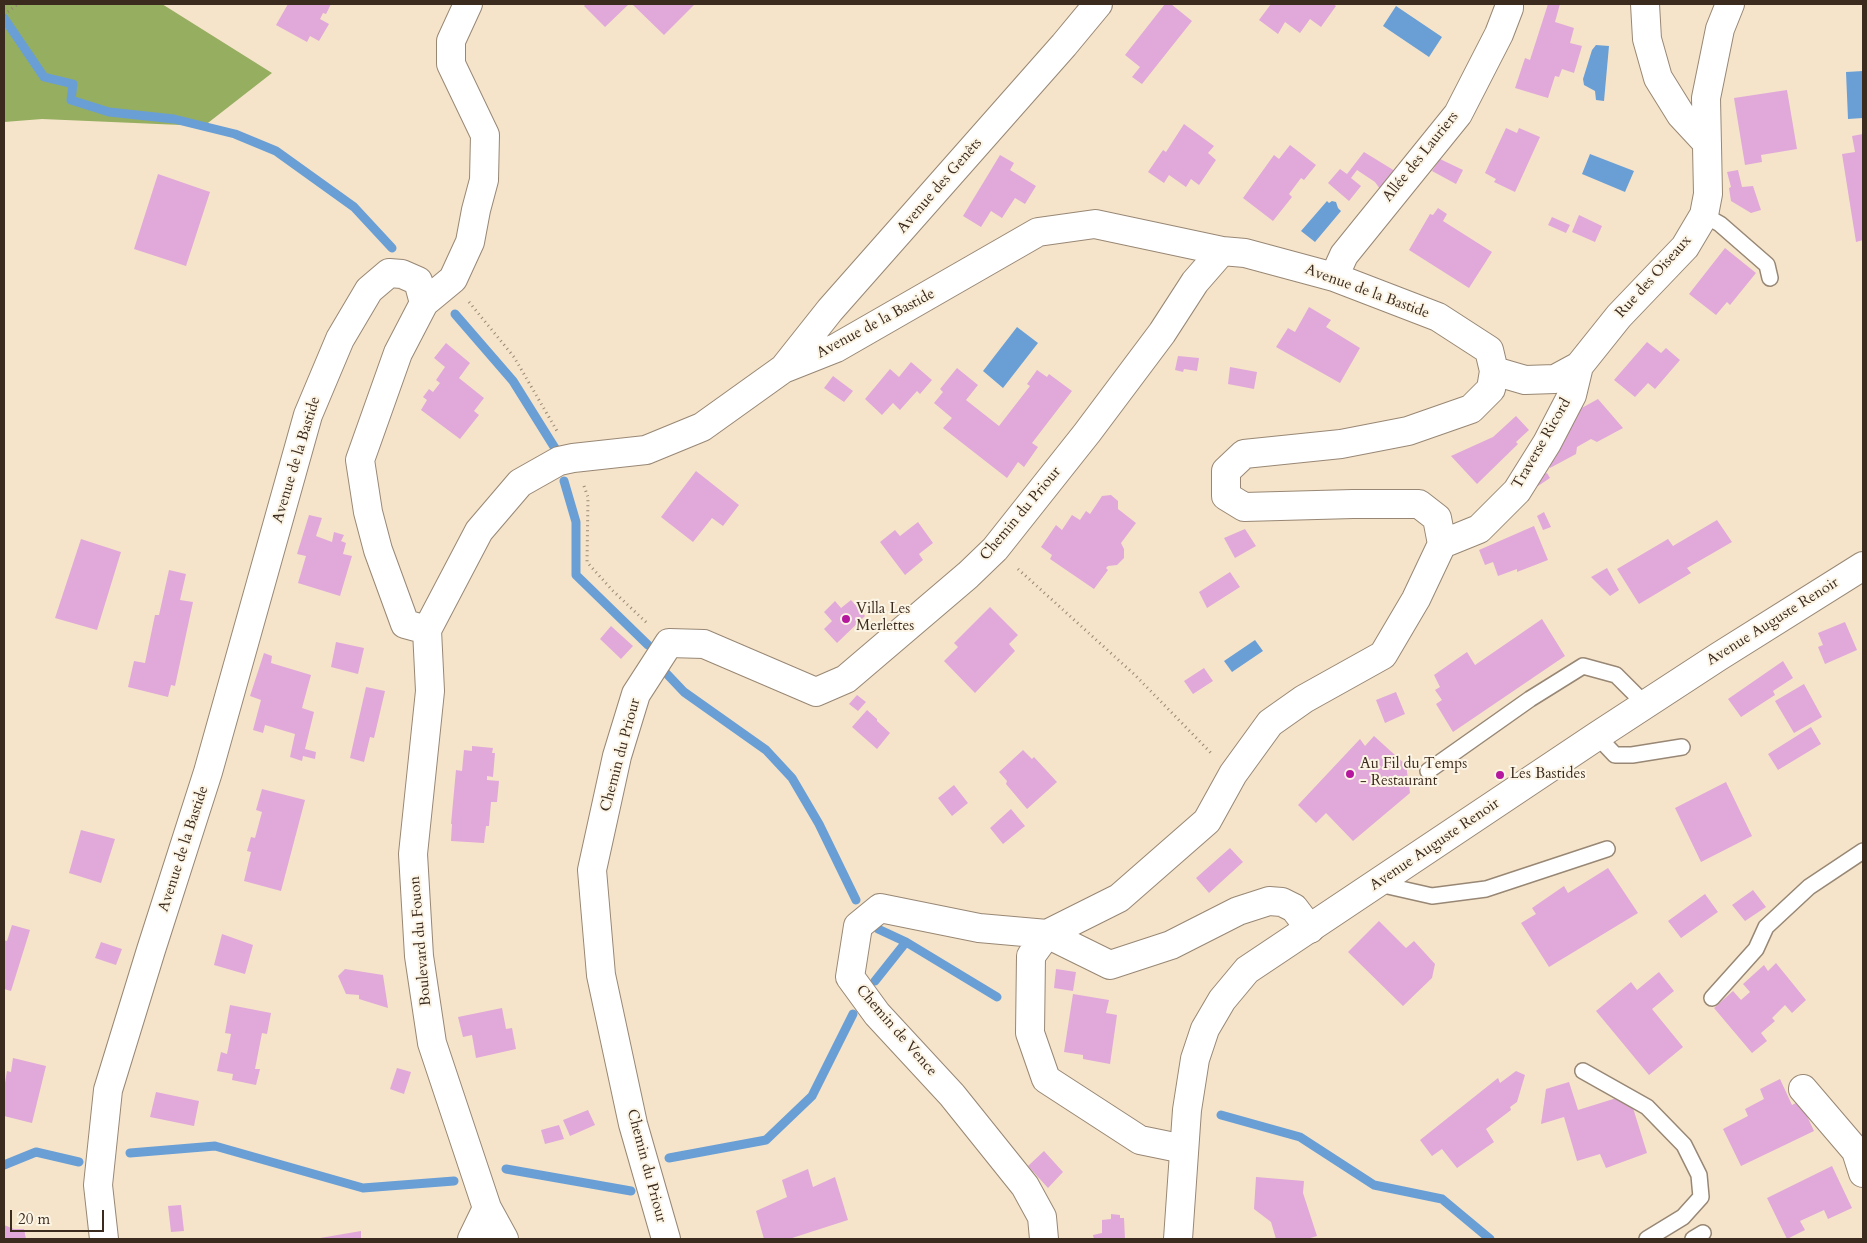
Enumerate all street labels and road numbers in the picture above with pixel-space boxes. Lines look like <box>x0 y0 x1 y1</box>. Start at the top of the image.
street label: Allée des Lauriers <box>1379 108 1463 206</box>
street label: Avenue des Genêts <box>894 135 986 237</box>
street label: Rue des Oiseaux <box>1612 232 1696 322</box>
street label: Avenue de la Bastide <box>1302 261 1432 323</box>
street label: Avenue de la Bastide <box>814 285 938 363</box>
street label: Avenue de la Bastide <box>269 395 325 525</box>
street label: Traverse Ricord <box>1509 395 1575 493</box>
street label: Chemin du Priour <box>977 464 1065 564</box>
street label: Avenue Auguste Renoir <box>1704 574 1842 670</box>
street label: Chemin du Priour <box>597 696 645 814</box>
street label: Avenue de la Bastide <box>155 784 213 914</box>
street label: Avenue Auguste Renoir <box>1367 795 1503 895</box>
street label: Boulevard du Fouon <box>406 875 436 1007</box>
street label: Chemin de Vence <box>852 982 940 1080</box>
street label: Chemin du Priour <box>622 1107 670 1225</box>

